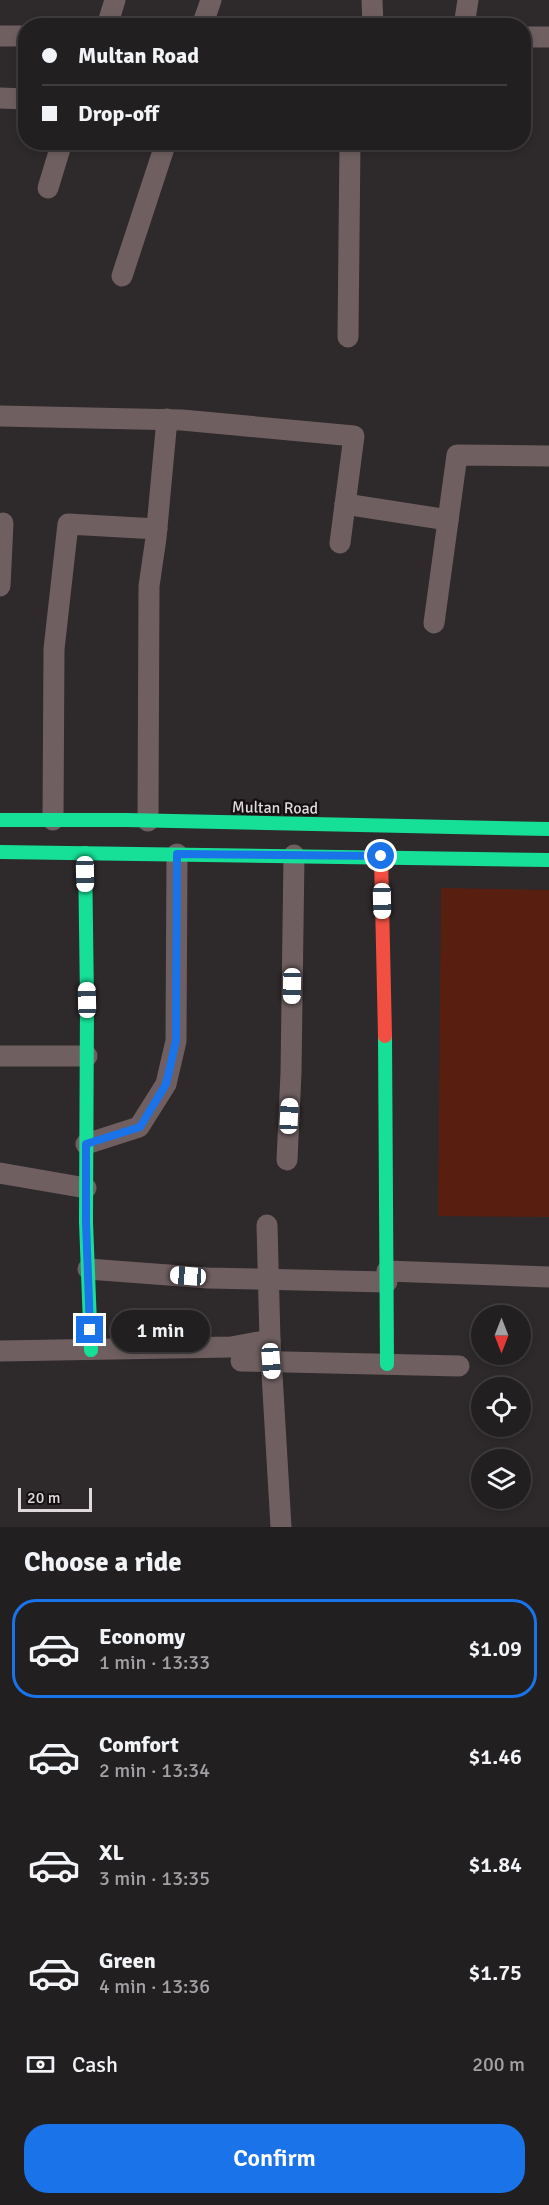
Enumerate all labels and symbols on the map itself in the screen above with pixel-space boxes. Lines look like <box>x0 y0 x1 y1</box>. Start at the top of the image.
street label: Multan Road <box>232 797 318 819</box>
route start <box>367 842 394 869</box>
car <box>76 856 94 892</box>
car <box>373 883 391 919</box>
car <box>283 968 301 1004</box>
car <box>78 982 96 1018</box>
car <box>279 1098 299 1134</box>
car <box>169 1266 207 1286</box>
north arrow <box>471 1305 531 1365</box>
callout: 1 min <box>111 1309 210 1351</box>
route end <box>76 1316 103 1343</box>
car <box>261 1342 281 1380</box>
scale bar <box>18 1485 92 1512</box>

